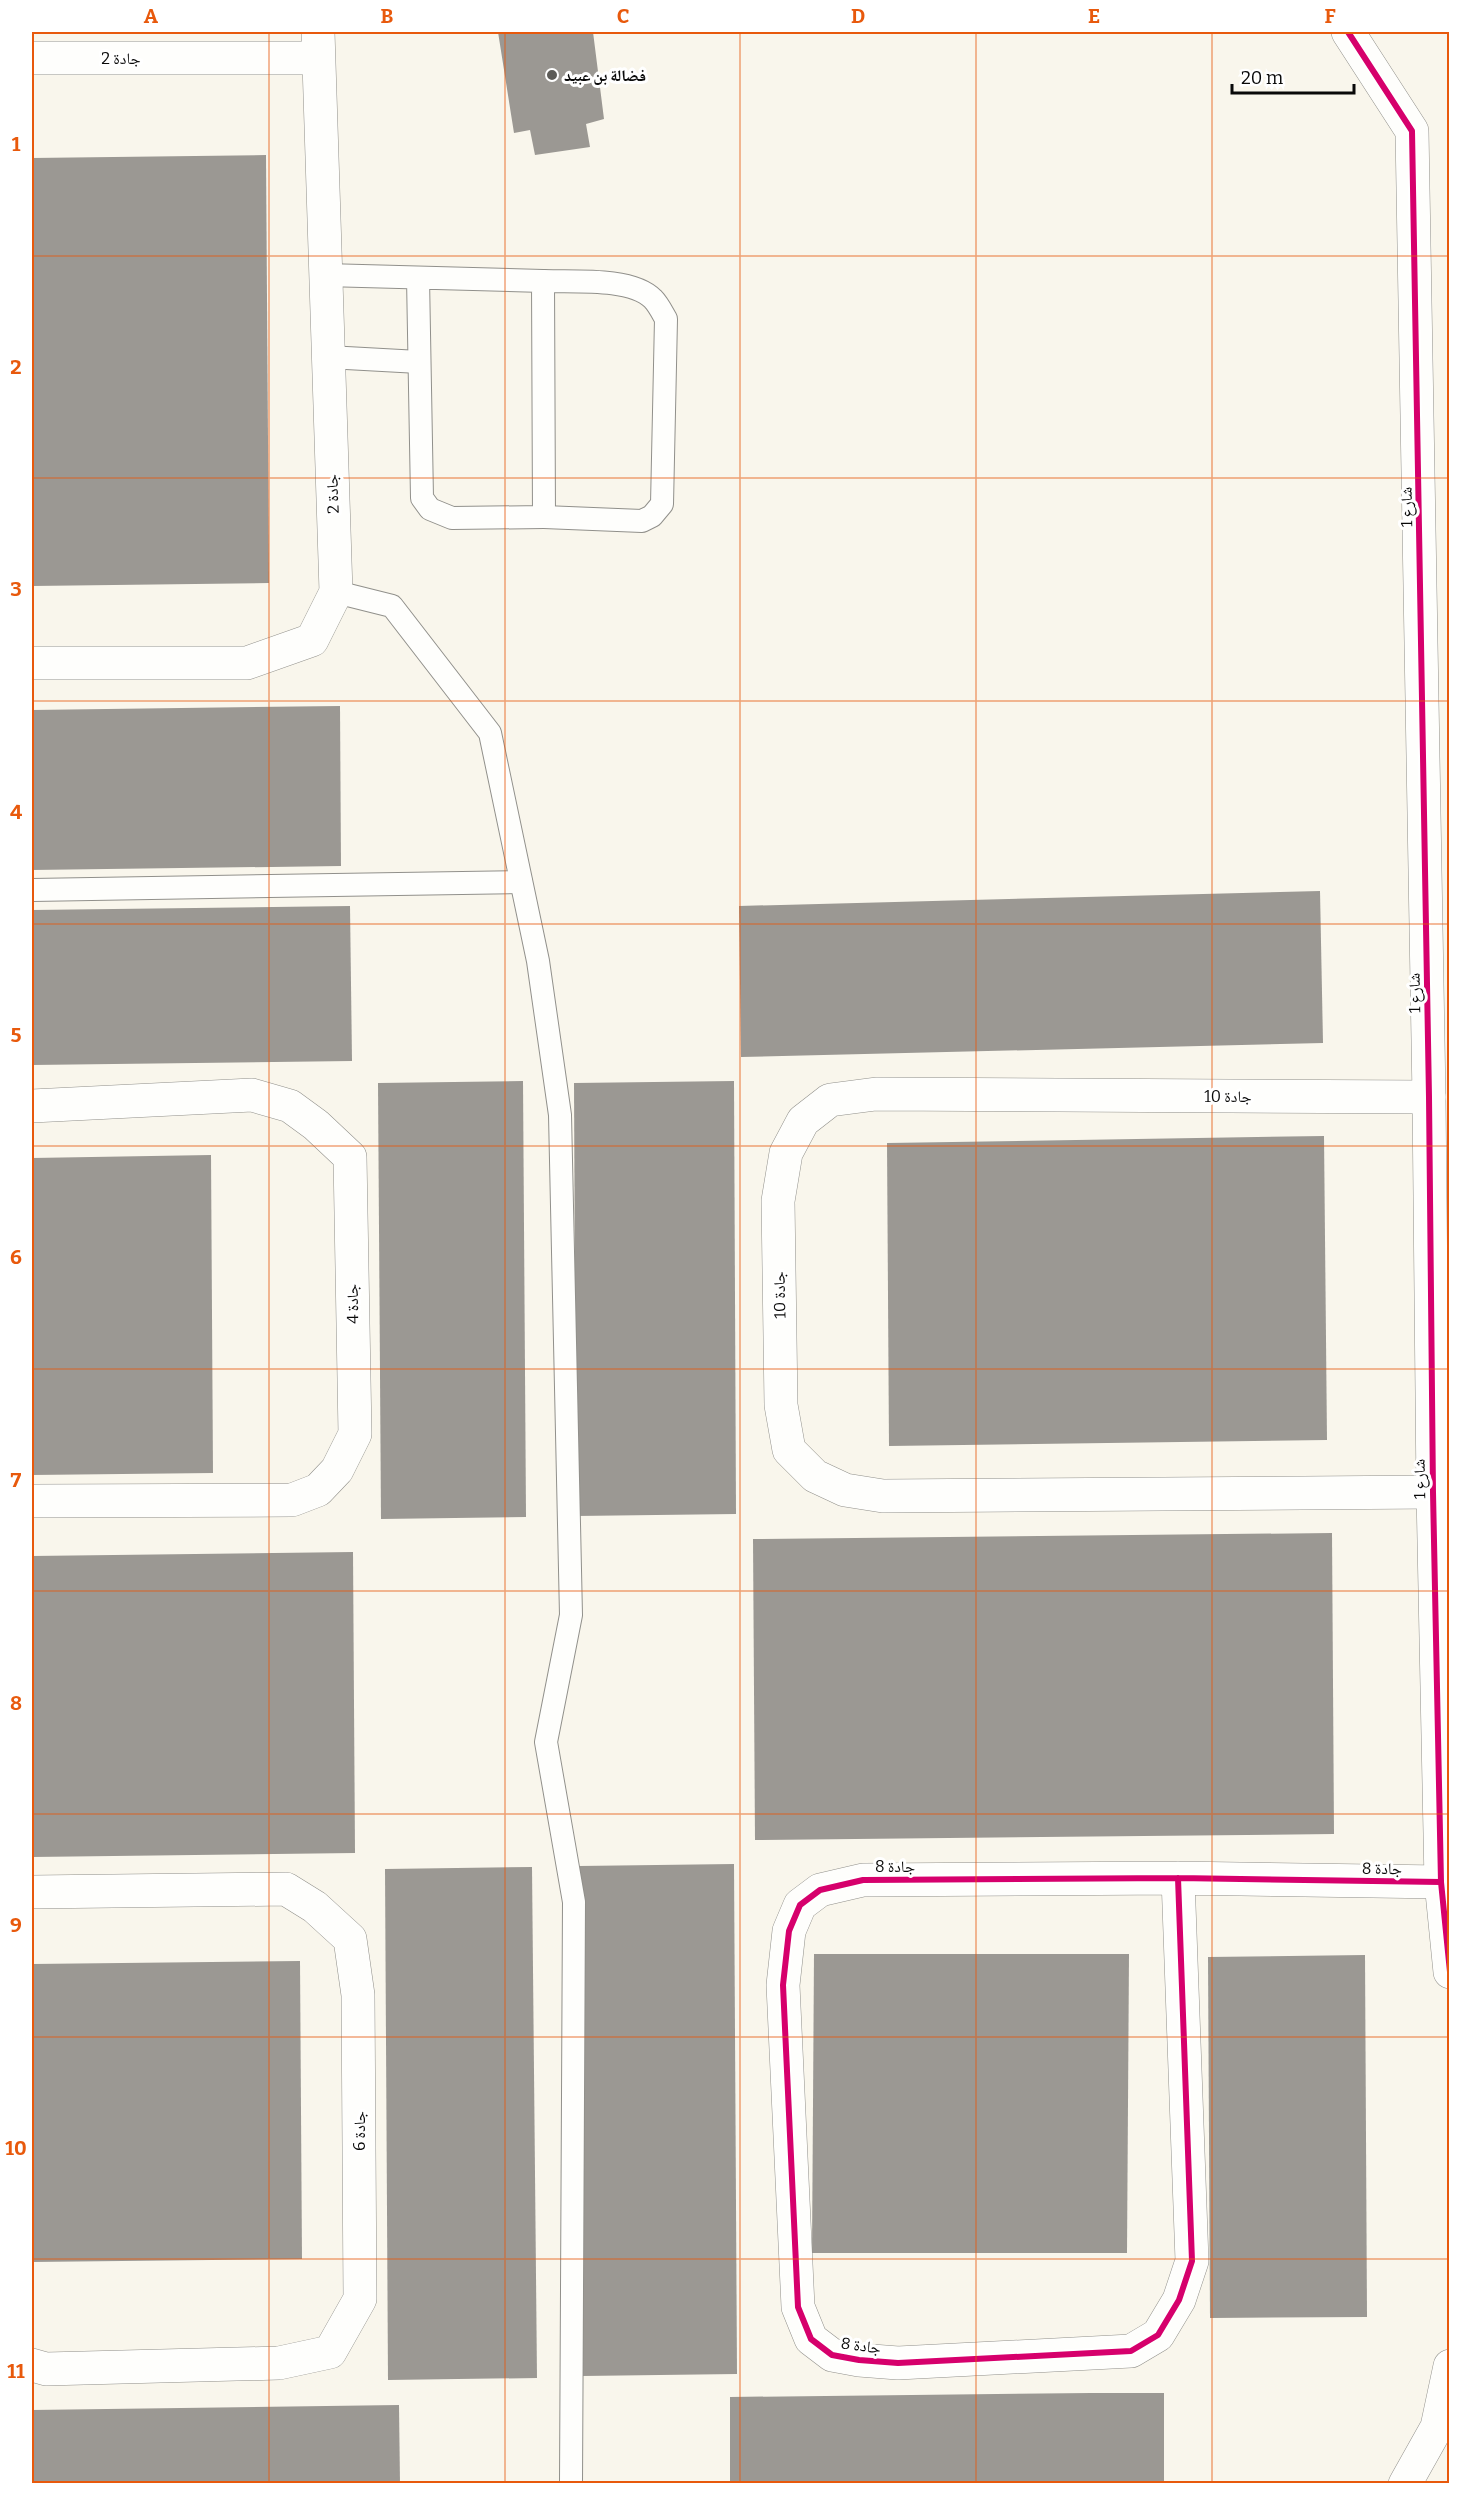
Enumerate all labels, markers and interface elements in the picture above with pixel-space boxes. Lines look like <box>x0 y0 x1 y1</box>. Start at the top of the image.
text: A <box>144 4 159 28</box>
text: B <box>381 4 394 28</box>
text: C <box>617 4 629 28</box>
text: D <box>851 4 865 28</box>
text: E <box>1088 4 1100 28</box>
text: F <box>1324 4 1336 28</box>
street label: جادة 2 <box>101 49 141 68</box>
scale bar <box>1232 57 1354 95</box>
place label: فضالة بن عبيد <box>564 66 646 85</box>
text: 20 m <box>1241 67 1283 89</box>
marker: فضالة بن عبيد <box>545 68 559 82</box>
text: 1 <box>12 132 21 156</box>
text: 2 <box>10 355 22 379</box>
street label: جادة 2 <box>322 474 343 514</box>
street label: شارع 1 <box>1397 487 1417 527</box>
text: 3 <box>10 577 22 601</box>
text: 4 <box>10 800 22 824</box>
street label: شارع 1 <box>1405 973 1425 1013</box>
text: 5 <box>11 1023 22 1047</box>
street label: جادة 10 <box>1204 1087 1252 1106</box>
text: 6 <box>10 1245 22 1269</box>
street label: جادة 10 <box>770 1271 789 1319</box>
street label: جادة 4 <box>343 1284 362 1324</box>
street label: شارع 1 <box>1410 1459 1430 1499</box>
text: 7 <box>11 1468 22 1492</box>
text: 8 <box>10 1691 22 1715</box>
street label: جادة 8 <box>875 1857 915 1876</box>
street label: جادة 8 <box>1362 1859 1402 1878</box>
text: 9 <box>10 1913 22 1937</box>
street label: جادة 6 <box>350 2111 369 2151</box>
text: 10 <box>5 2136 27 2160</box>
street label: جادة 8 <box>840 2333 882 2358</box>
text: 11 <box>7 2359 25 2383</box>

